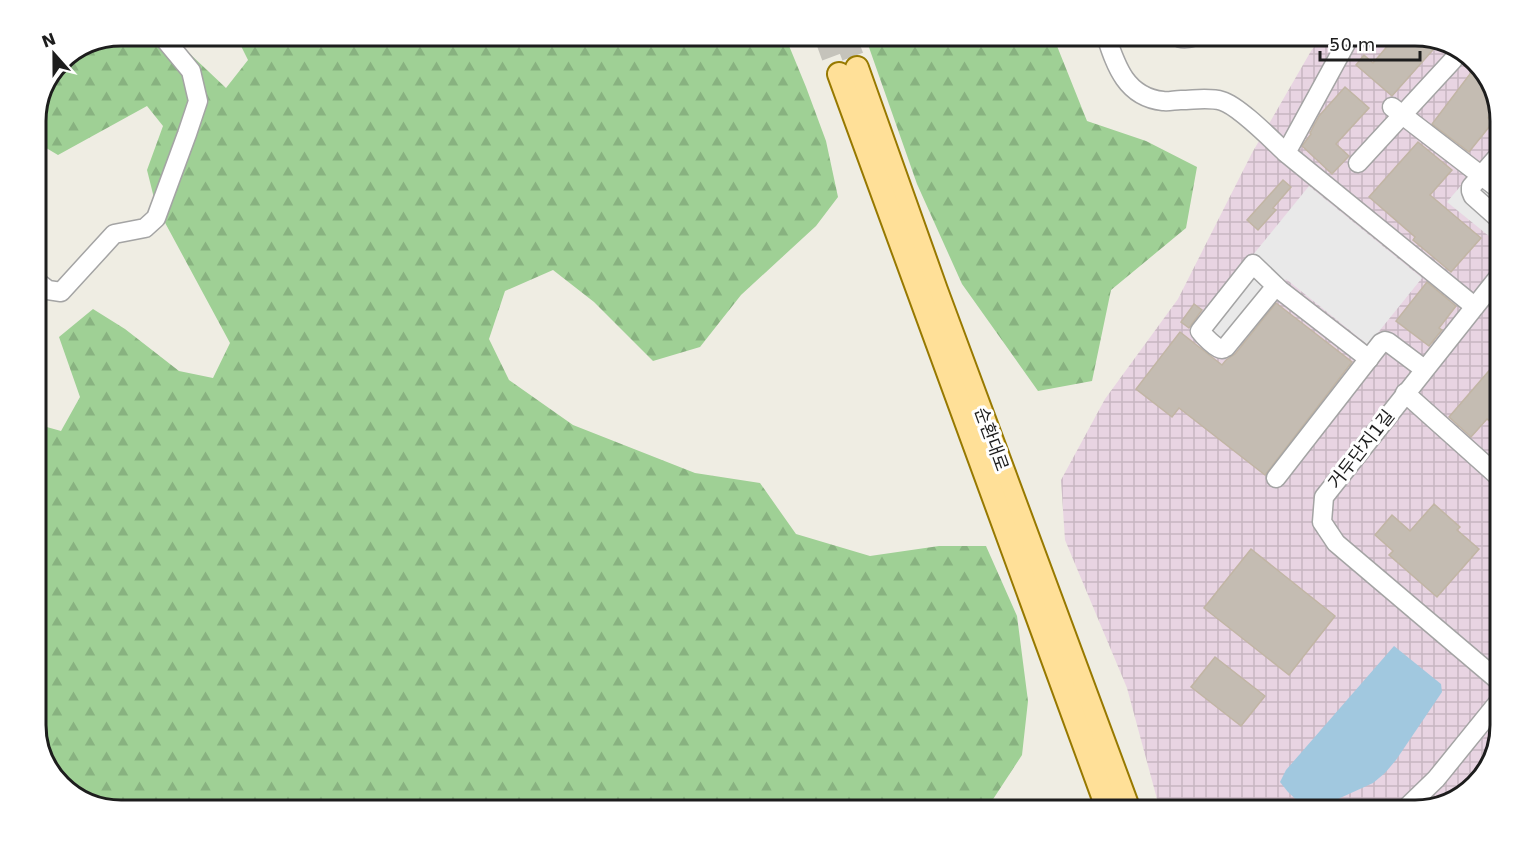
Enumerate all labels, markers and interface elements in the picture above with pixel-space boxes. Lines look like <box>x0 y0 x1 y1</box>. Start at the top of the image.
north arrow <box>24 24 84 84</box>
scale bar <box>1320 24 1420 62</box>
text: N <box>39 29 58 52</box>
text: 50 m <box>1329 34 1375 55</box>
street label: 순환대로 <box>971 404 1013 474</box>
street label: 거두단지1길 <box>1324 405 1398 493</box>

